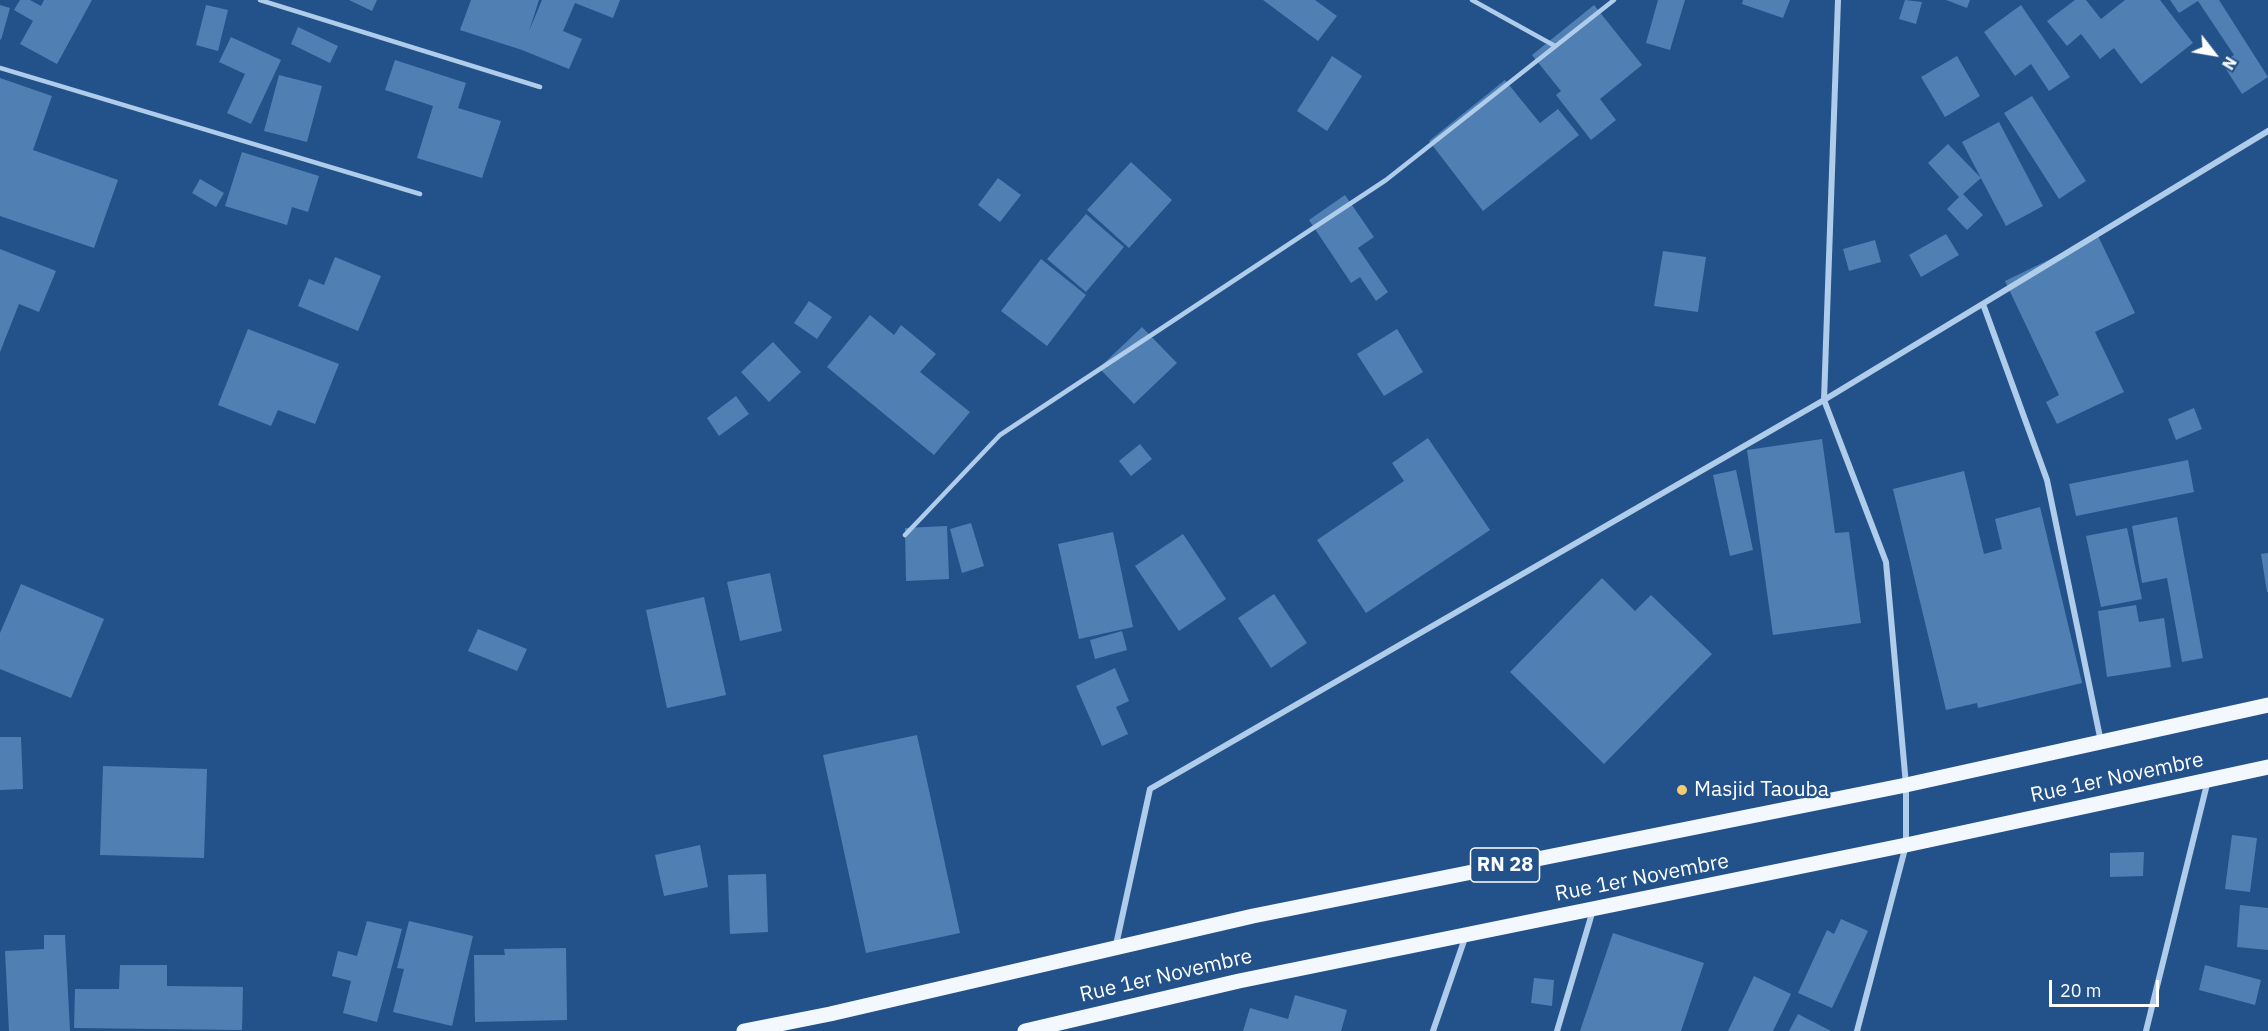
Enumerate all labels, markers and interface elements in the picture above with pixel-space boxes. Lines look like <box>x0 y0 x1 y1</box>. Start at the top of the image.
north arrow <box>2184 24 2244 84</box>
text: N <box>2218 53 2241 73</box>
street label: Rue 1er Novembre <box>2028 747 2206 809</box>
place label: Masjid Taouba <box>1694 777 1829 803</box>
marker: Masjid Taouba <box>1675 783 1689 797</box>
road number: RN 28 <box>1470 848 1540 882</box>
street label: Rue 1er Novembre <box>1553 849 1731 907</box>
street label: Rue 1er Novembre <box>1077 944 1255 1008</box>
scale bar <box>2052 968 2162 1006</box>
text: 20 m <box>2060 979 2102 1002</box>

